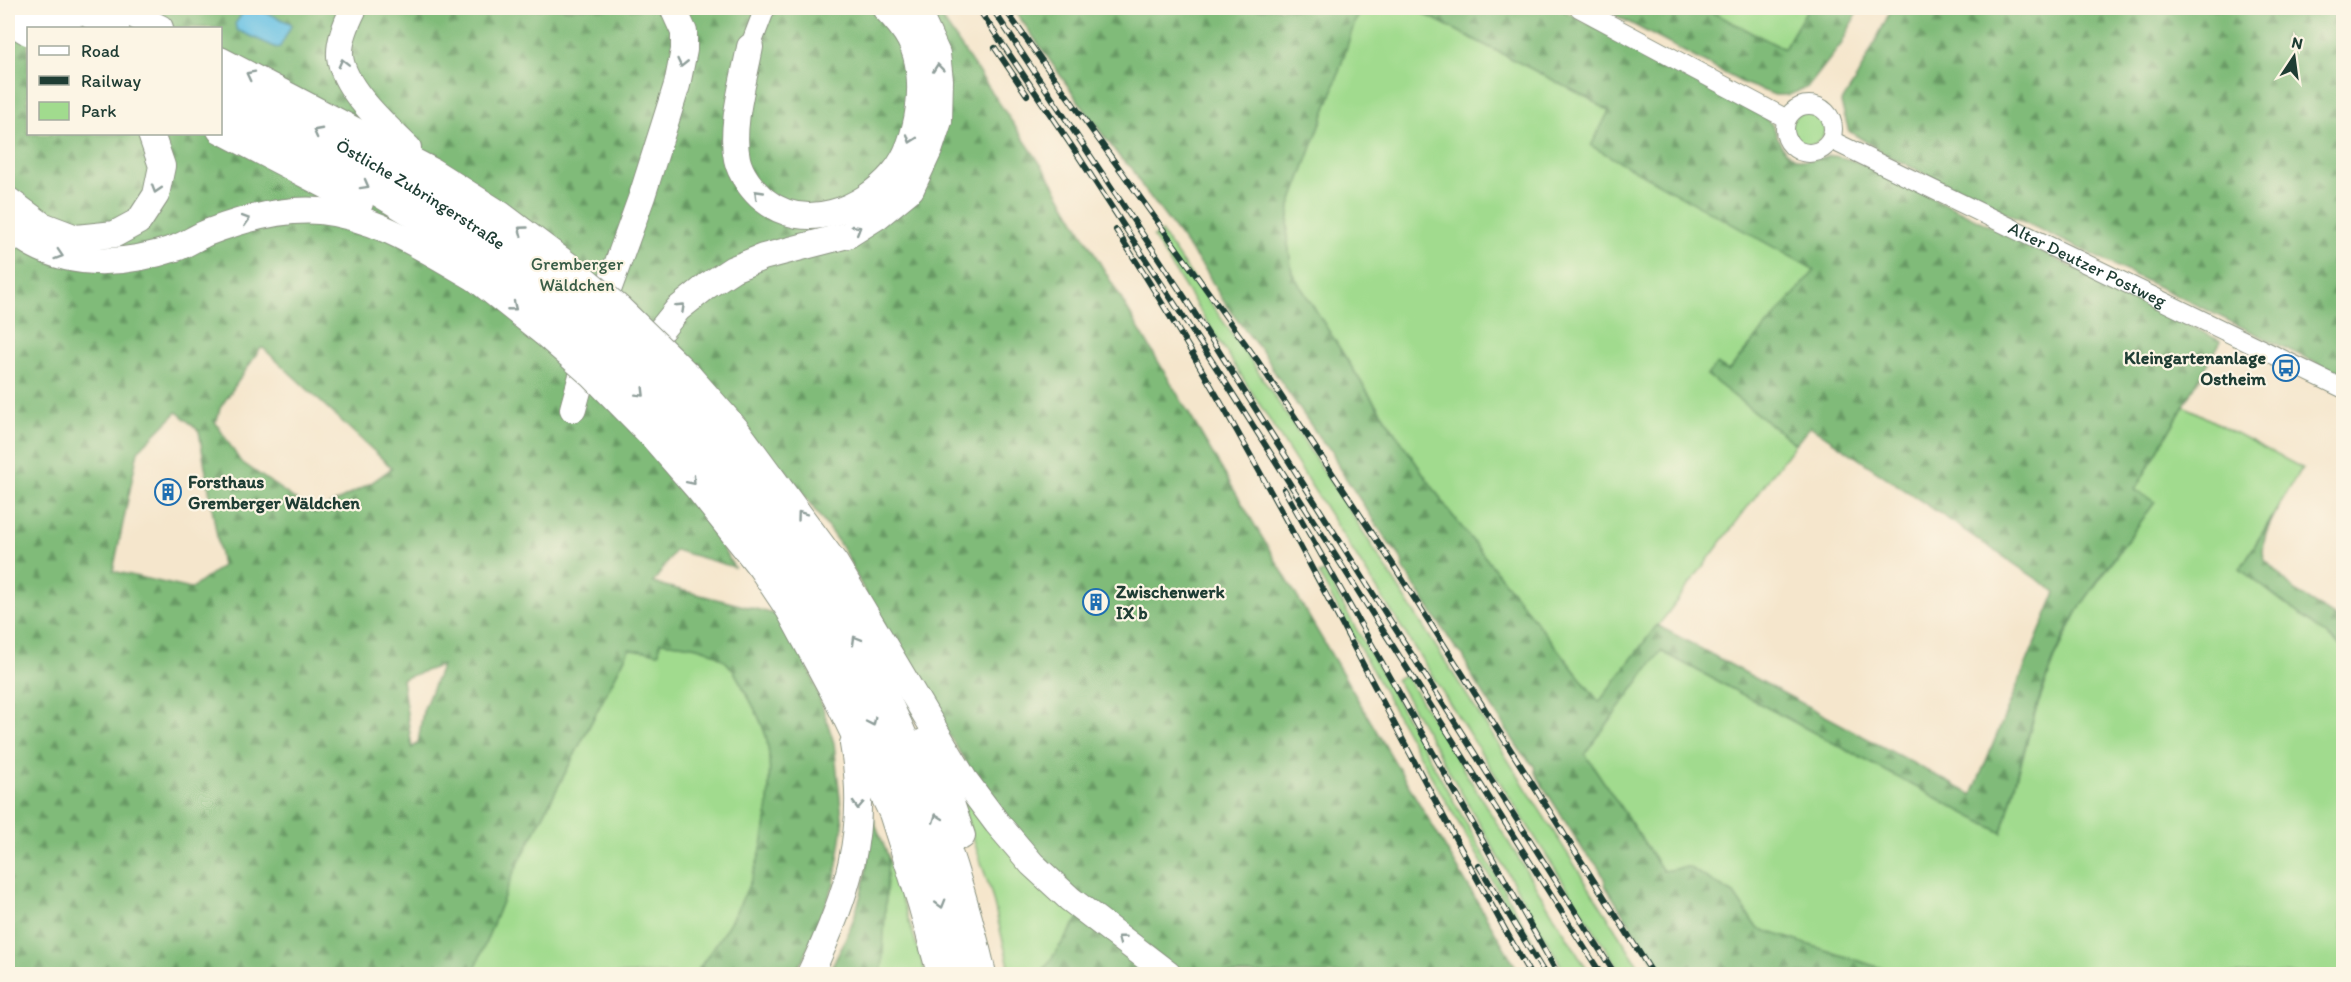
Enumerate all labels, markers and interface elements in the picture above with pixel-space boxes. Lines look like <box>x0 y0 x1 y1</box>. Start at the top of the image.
legend <box>27 27 222 135</box>
north arrow <box>2264 27 2324 87</box>
text: N <box>2290 32 2305 53</box>
text: Road <box>81 40 120 62</box>
one-way arrow <box>338 58 351 68</box>
one-way arrow <box>676 58 689 68</box>
one-way arrow <box>933 63 945 72</box>
text: Railway <box>81 70 142 92</box>
one-way arrow <box>246 71 257 82</box>
text: Park <box>81 100 116 122</box>
one-way arrow <box>313 128 323 139</box>
one-way arrow <box>906 133 919 143</box>
street label: Östliche Zubringerstraße <box>332 134 510 255</box>
one-way arrow <box>358 178 369 189</box>
one-way arrow <box>151 183 163 194</box>
one-way arrow <box>754 190 765 200</box>
one-way arrow <box>240 215 251 227</box>
street label: Alter Deutzer Postweg <box>2005 217 2171 312</box>
one-way arrow <box>851 225 861 237</box>
one-way arrow <box>517 227 528 238</box>
one-way arrow <box>53 247 64 260</box>
park label: Gremberger Wäldchen <box>531 253 624 296</box>
one-way arrow <box>506 300 517 311</box>
one-way arrow <box>674 303 685 314</box>
place label: Kleingartenanlage Ostheim <box>2124 347 2267 390</box>
bus stop icon: Kleingartenanlage Ostheim <box>2271 353 2301 383</box>
one-way arrow <box>634 386 645 397</box>
place label: Forsthaus Gremberger Wäldchen <box>188 471 360 514</box>
one-way arrow <box>685 474 696 485</box>
building icon: Forsthaus Gremberger Wäldchen <box>153 477 183 507</box>
one-way arrow <box>797 511 808 522</box>
place label: Zwischenwerk IX b <box>1116 581 1225 624</box>
building icon: Zwischenwerk IX b <box>1081 587 1111 617</box>
one-way arrow <box>852 636 863 647</box>
one-way arrow <box>864 715 876 726</box>
one-way arrow <box>852 801 865 810</box>
one-way arrow <box>932 813 944 824</box>
one-way arrow <box>934 898 946 909</box>
one-way arrow <box>1117 935 1128 946</box>

